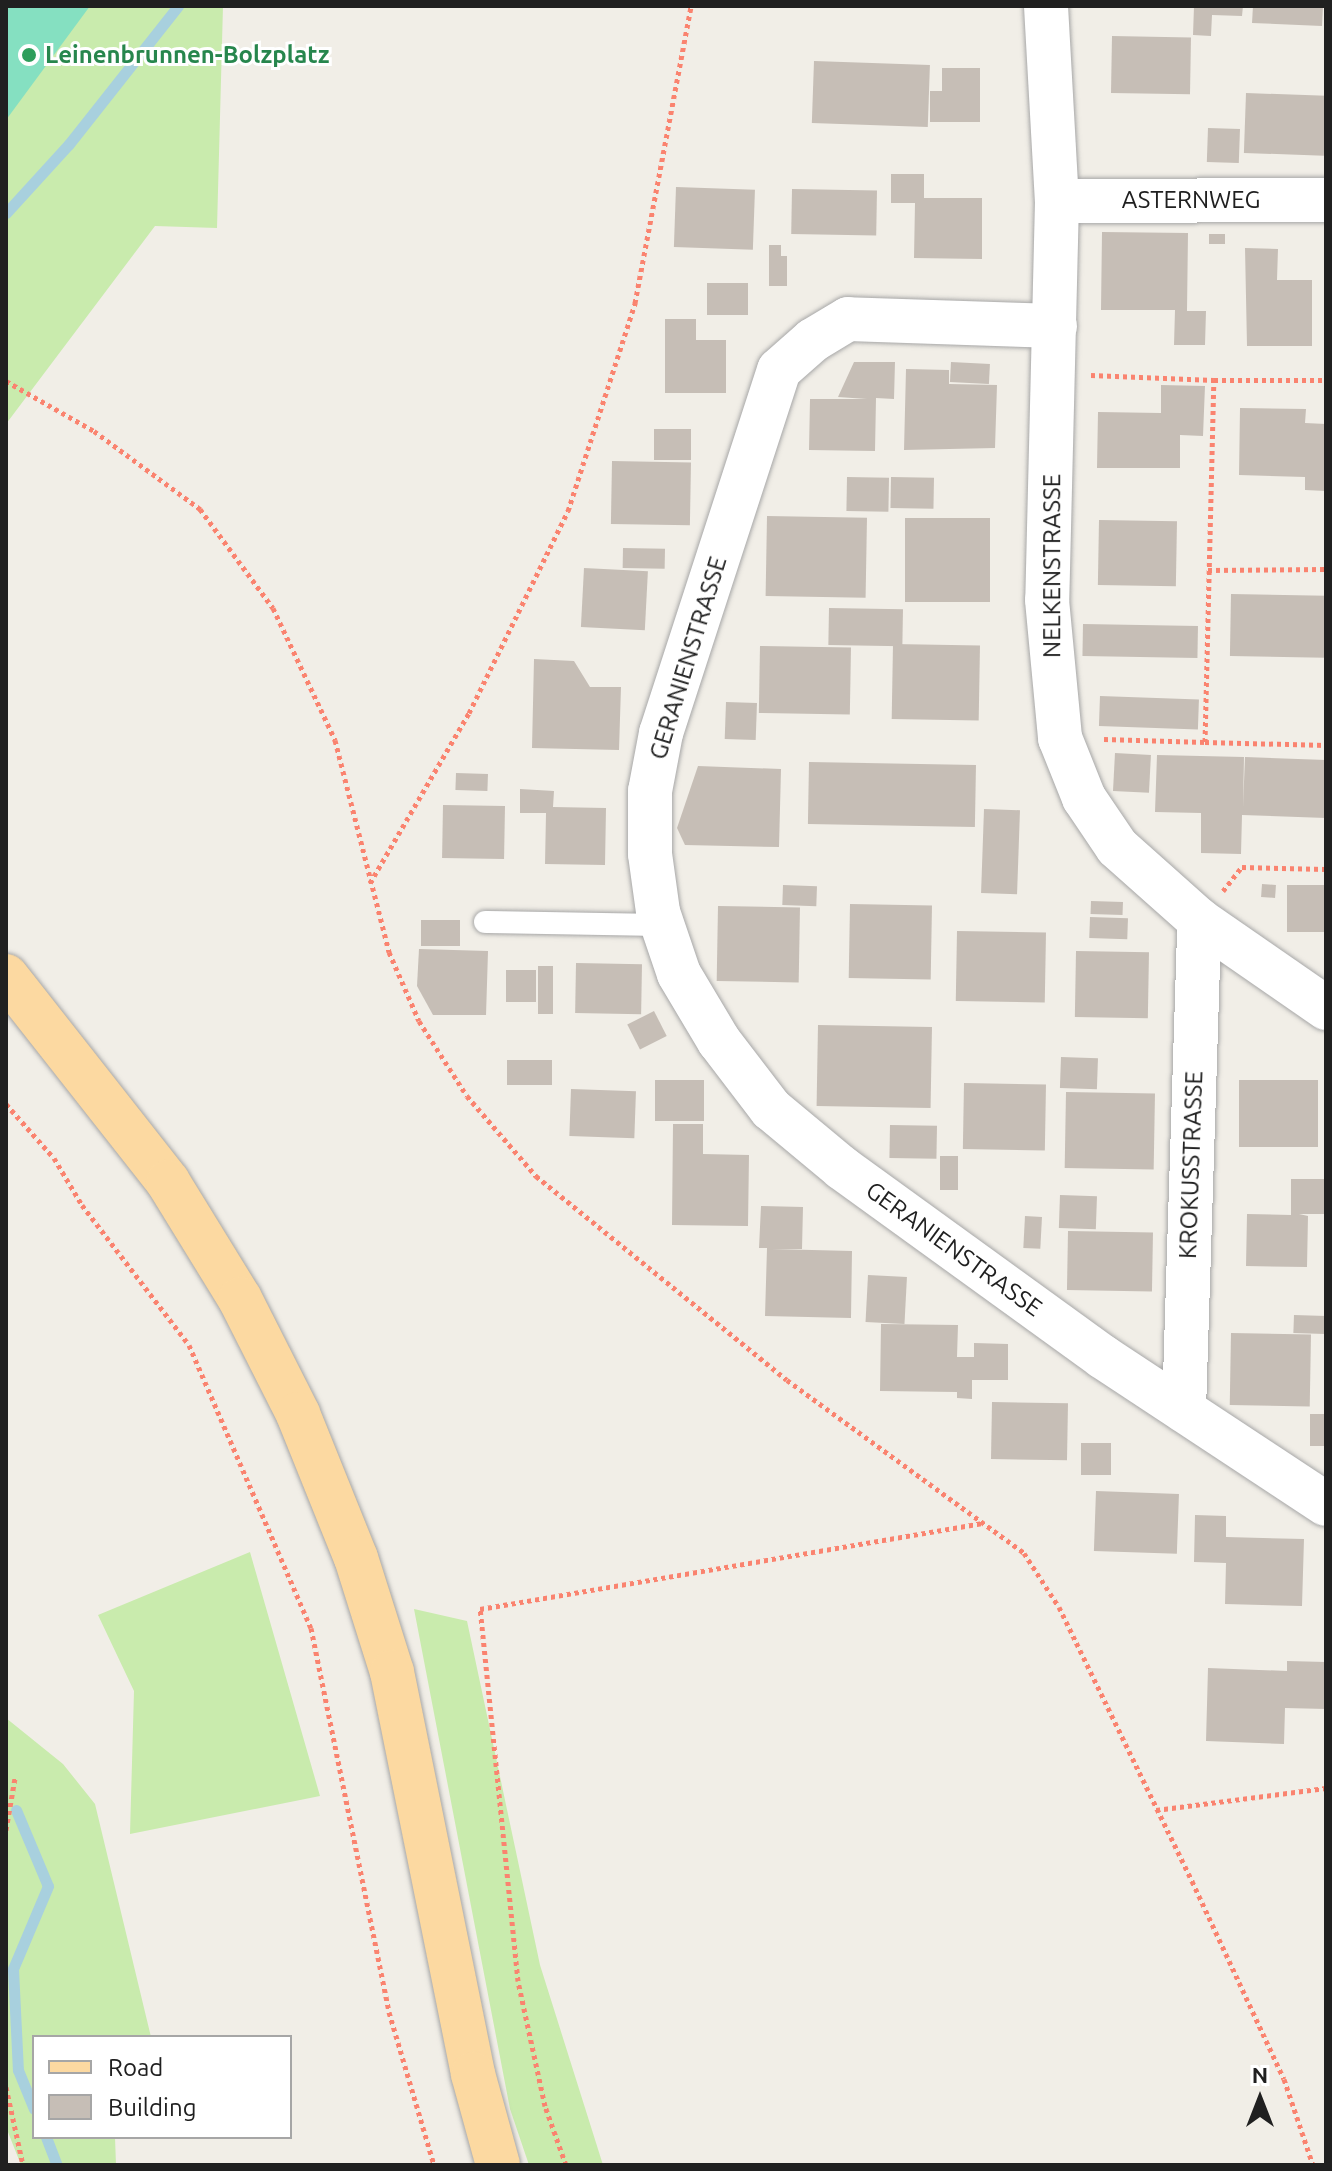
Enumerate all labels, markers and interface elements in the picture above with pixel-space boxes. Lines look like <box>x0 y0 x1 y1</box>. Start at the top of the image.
place label: Leinenbrunnen-Bolzplatz <box>45 41 329 69</box>
marker: Leinenbrunnen-Bolzplatz <box>20 46 38 64</box>
street label: ASTERNWEG <box>1122 186 1260 214</box>
street label: NELKENSTRASSE <box>1038 474 1066 658</box>
street label: GERANIENSTRASSE <box>643 553 733 763</box>
street label: KROKUSSTRASSE <box>1173 1071 1209 1259</box>
street label: GERANIENSTRASSE <box>860 1175 1048 1323</box>
legend <box>32 2035 292 2139</box>
text: Road <box>108 2054 163 2081</box>
north arrow <box>1220 2059 1300 2139</box>
text: N <box>1252 2062 1268 2087</box>
text: Building <box>108 2094 196 2121</box>

